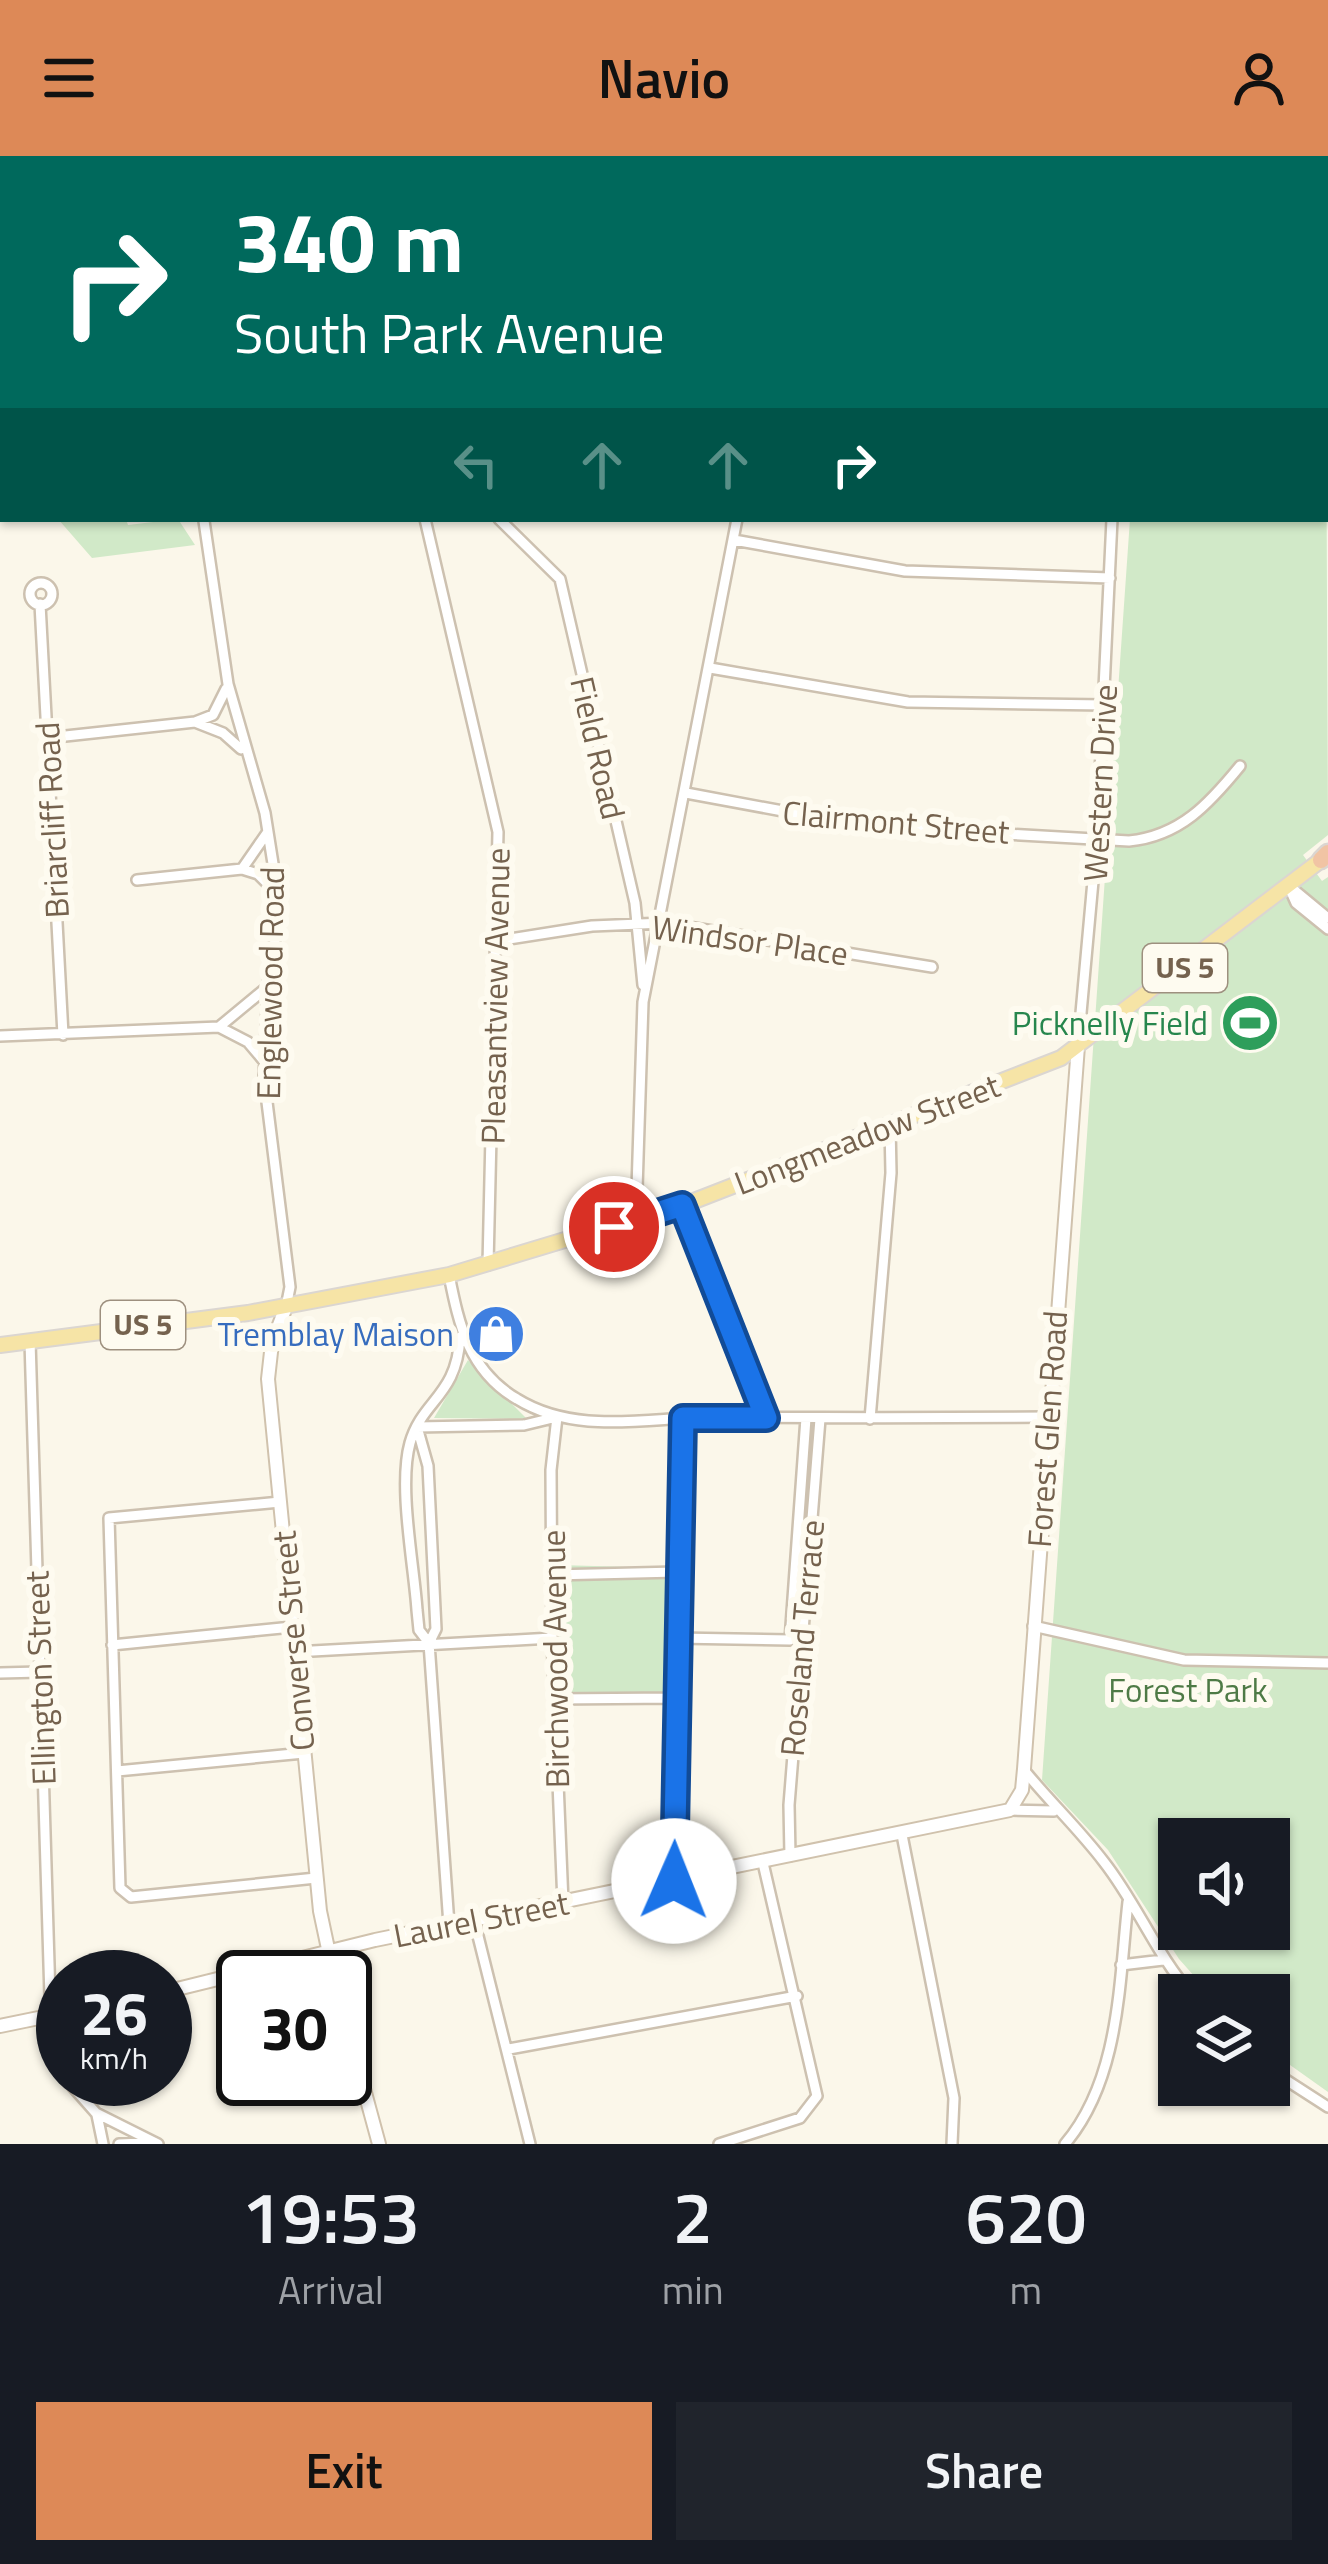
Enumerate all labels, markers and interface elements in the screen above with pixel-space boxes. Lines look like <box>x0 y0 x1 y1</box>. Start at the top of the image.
text: Navio <box>598 37 730 119</box>
icon: menu <box>36 45 102 111</box>
icon: person <box>1226 45 1292 111</box>
text: 340 m <box>234 177 464 305</box>
icon: right <box>36 204 192 360</box>
text: South Park Avenue <box>234 292 664 374</box>
icon: left <box>443 432 509 498</box>
icon: ahead <box>569 432 635 498</box>
icon: ahead <box>695 432 761 498</box>
icon: right <box>821 432 887 498</box>
street label: Field Road <box>557 672 639 824</box>
street label: Western Drive <box>1070 683 1130 883</box>
street label: Briarcliff Road <box>22 721 82 919</box>
street label: Clairmont Street <box>781 787 1012 857</box>
street label: Pleasantview Avenue <box>467 847 523 1145</box>
street label: Englewood Road <box>243 866 297 1100</box>
street label: Windsor Place <box>649 901 851 979</box>
road number: US 5 <box>1143 944 1227 992</box>
sports icon: Picknelly Field <box>1219 992 1281 1054</box>
place label: Picknelly Field <box>1012 998 1208 1048</box>
street label: Longmeadow Street <box>727 1060 1007 1208</box>
pin <box>563 1176 665 1278</box>
icon: arrive <box>581 1194 647 1260</box>
road number: US 5 <box>101 1301 185 1349</box>
shop icon: Tremblay Maison <box>465 1303 527 1365</box>
place label: Tremblay Maison <box>218 1309 454 1359</box>
street label: Forest Glen Road <box>1014 1309 1080 1549</box>
street label: Roseland Terrace <box>767 1518 837 1758</box>
street label: Converse Street <box>258 1529 328 1753</box>
street label: Birchwood Avenue <box>528 1529 582 1789</box>
street label: Ellington Street <box>11 1570 69 1786</box>
park label: Forest Park <box>1108 1665 1268 1715</box>
position arrow <box>611 1818 737 1944</box>
map controls <box>1158 1818 1290 2106</box>
button: sound <box>1158 1818 1290 1950</box>
street label: Laurel Street <box>389 1877 573 1960</box>
speed limit sign: 30 <box>216 1950 372 2106</box>
text: 26 <box>80 1967 148 2058</box>
button: layers <box>1158 1974 1290 2106</box>
text: km/h <box>80 2035 148 2081</box>
text: 19:53 <box>242 2161 420 2271</box>
text: 2 <box>673 2161 713 2271</box>
text: 620 <box>965 2161 1086 2271</box>
text: Arrival <box>278 2260 384 2319</box>
text: min <box>662 2260 724 2319</box>
text: m <box>1010 2260 1042 2319</box>
button: Exit <box>36 2402 652 2540</box>
button: Share <box>676 2402 1292 2540</box>

